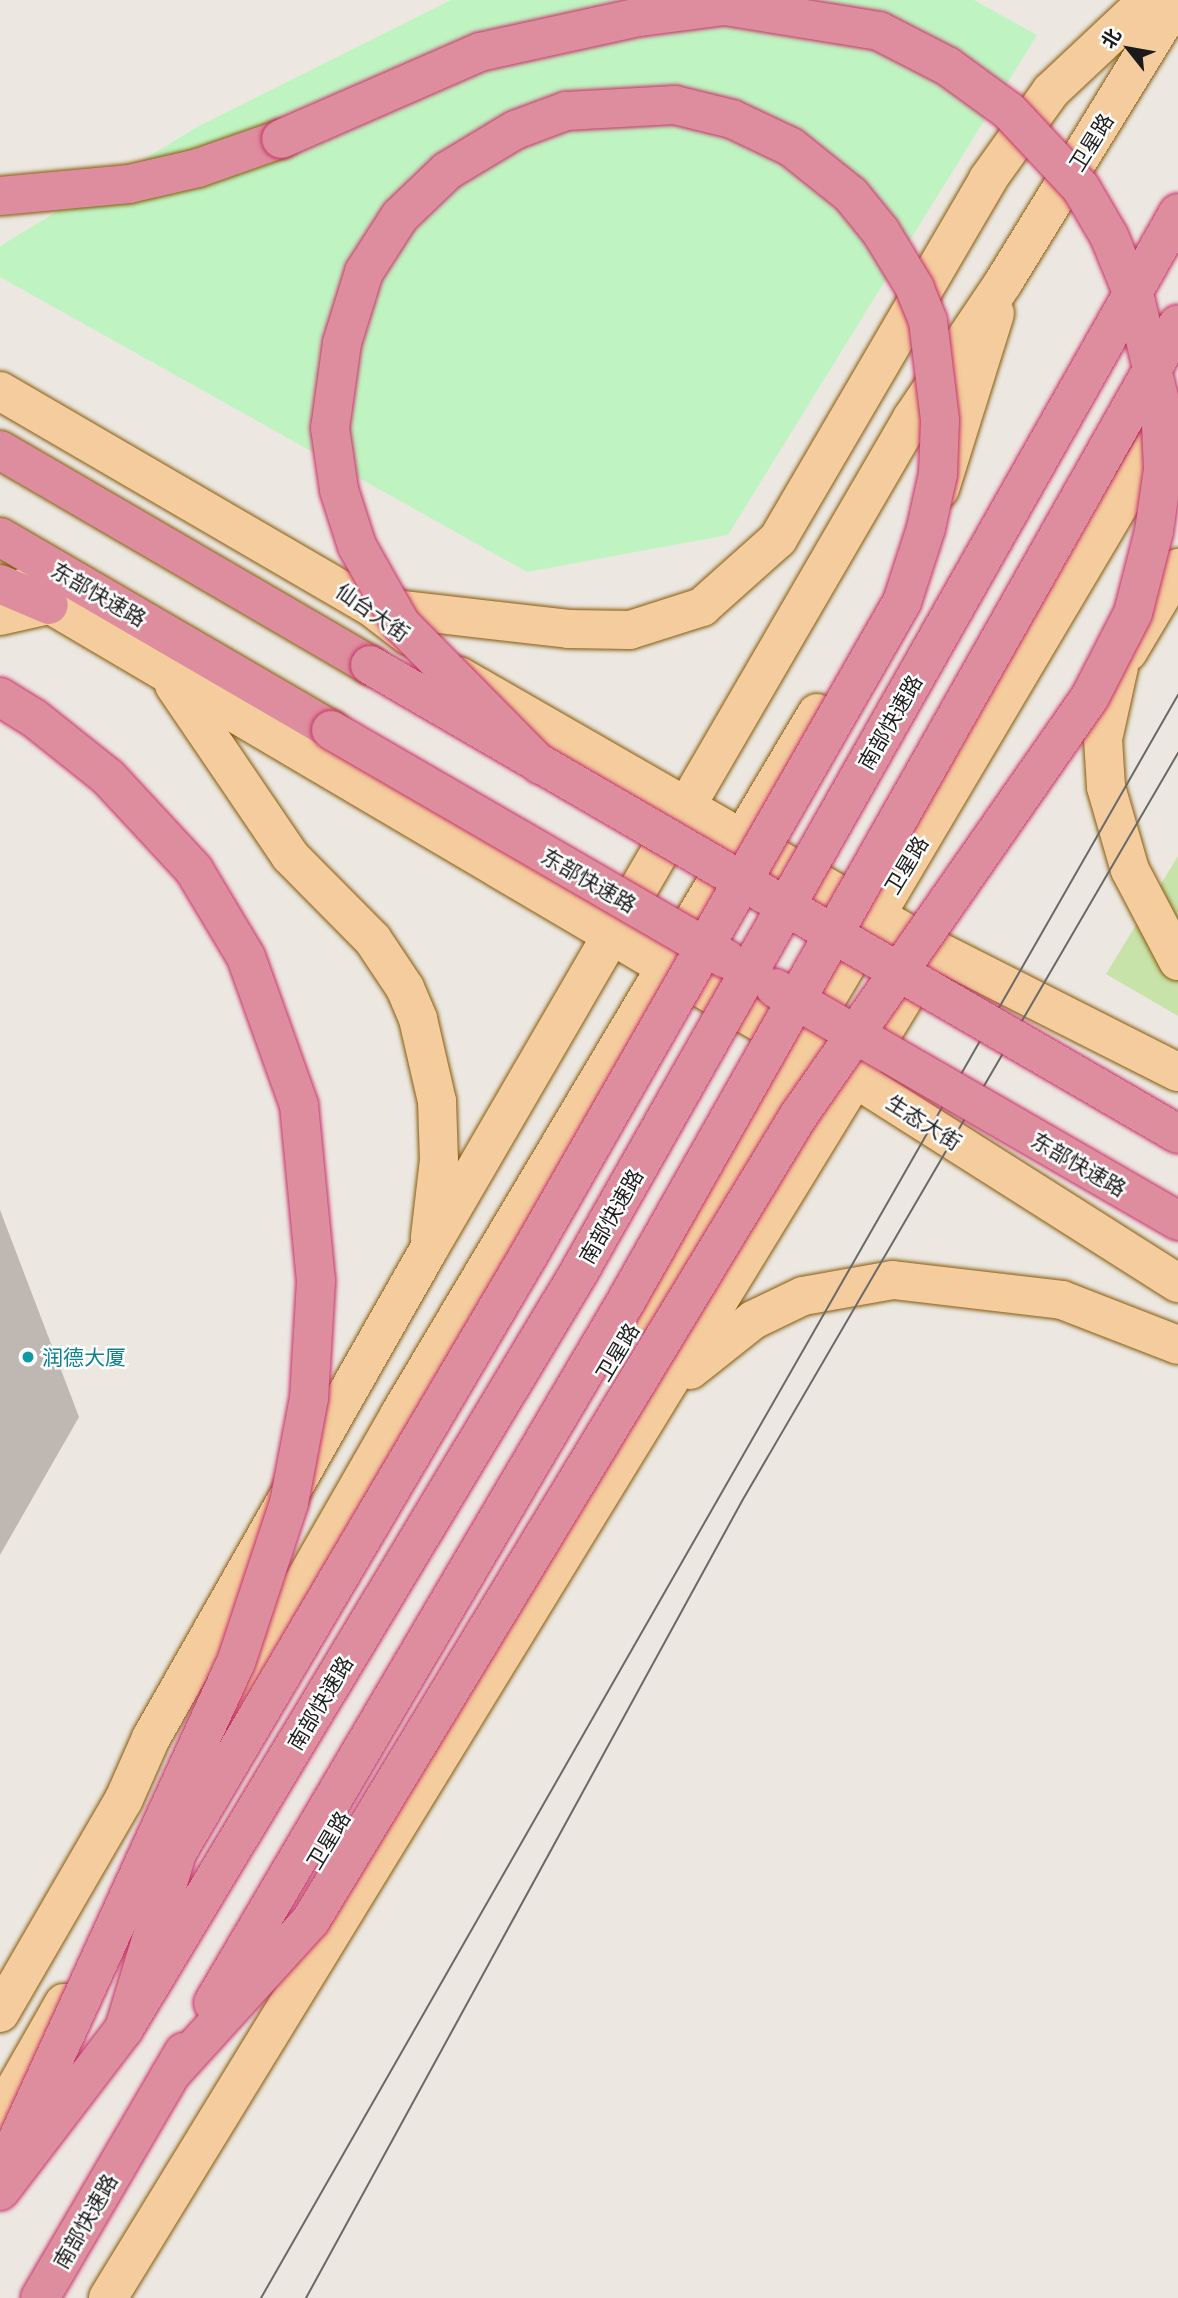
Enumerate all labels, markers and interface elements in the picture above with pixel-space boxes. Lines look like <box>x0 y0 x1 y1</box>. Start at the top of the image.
north arrow <box>1094 14 1164 84</box>
text: 北 <box>1096 24 1125 52</box>
street label: 卫星路 <box>1064 109 1118 175</box>
street label: 东部快速路 <box>47 557 151 631</box>
street label: 仙台大街 <box>331 578 415 646</box>
street label: 南部快速路 <box>853 670 927 774</box>
street label: 卫星路 <box>879 832 933 898</box>
street label: 东部快速路 <box>537 843 641 917</box>
street label: 生态大街 <box>882 1089 966 1155</box>
street label: 东部快速路 <box>1027 1127 1131 1201</box>
street label: 南部快速路 <box>574 1164 648 1268</box>
street label: 卫星路 <box>590 1319 644 1385</box>
place label: 润德大厦 <box>42 1344 126 1370</box>
marker: 润德大厦 <box>20 1349 36 1365</box>
street label: 南部快速路 <box>282 1652 358 1754</box>
street label: 卫星路 <box>301 1807 355 1873</box>
street label: 南部快速路 <box>48 2169 122 2273</box>

